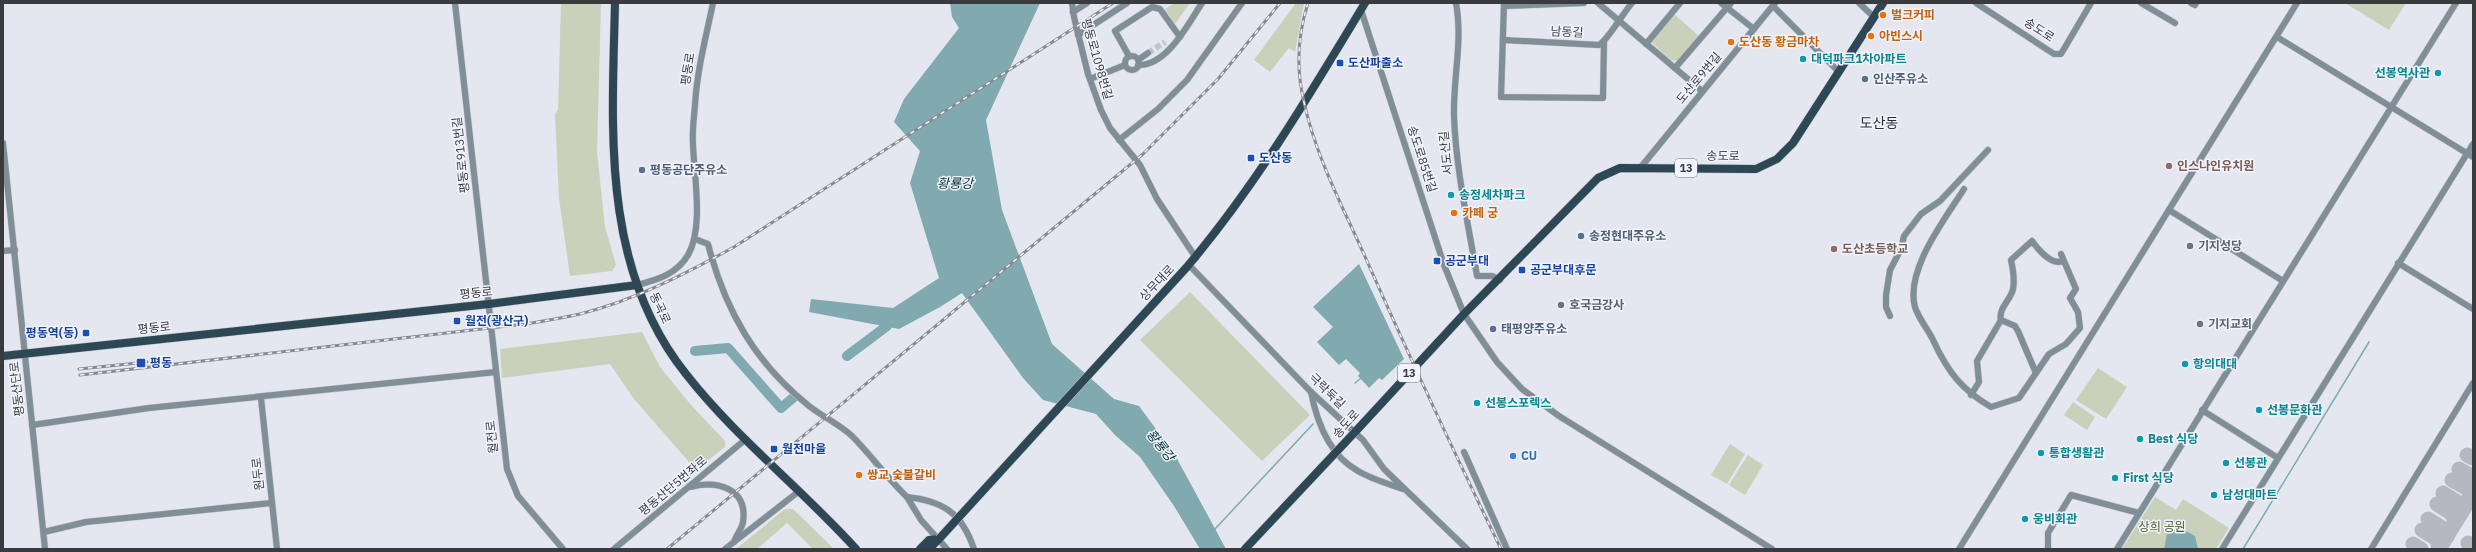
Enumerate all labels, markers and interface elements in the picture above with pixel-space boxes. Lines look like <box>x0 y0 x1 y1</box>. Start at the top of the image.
place label: 벌크커피 <box>1891 7 1935 22</box>
marker: 벌크커피 <box>1878 10 1888 20</box>
street label: 송도로 <box>2021 14 2057 45</box>
street label: 평동로1098번길 <box>1079 16 1116 101</box>
street label: 남동길 <box>1550 23 1584 40</box>
place label: 아빈스시 <box>1879 28 1923 43</box>
marker: 아빈스시 <box>1866 31 1876 41</box>
place label: 도산동 황금마차 <box>1739 34 1819 49</box>
marker: 도산동 황금마차 <box>1726 37 1736 47</box>
street label: 도산로9번길 <box>1673 49 1724 106</box>
street label: 평동로 <box>678 51 698 86</box>
place label: 대덕파크1차아파트 <box>1811 51 1907 66</box>
marker: 대덕파크1차아파트 <box>1798 54 1808 64</box>
place label: 도산파출소 <box>1348 55 1403 70</box>
marker: 도산파출소 <box>1335 58 1345 68</box>
place label: 선봉역사관 <box>2375 65 2430 80</box>
marker: 선봉역사관 <box>2433 68 2443 78</box>
place label: 인산주유소 <box>1873 71 1928 86</box>
marker: 인산주유소 <box>1860 74 1870 84</box>
district label: 도산동 <box>1860 114 1898 132</box>
street label: 평동로913번길 <box>449 116 472 194</box>
street label: 송도로85번길 <box>1405 123 1440 194</box>
street label: 서도산길 <box>1436 130 1455 176</box>
street label: 송도로 <box>1706 148 1740 163</box>
place label: 도산동 <box>1259 150 1292 165</box>
marker: 도산동 <box>1246 153 1256 163</box>
place label: 인스나인유치원 <box>2177 158 2254 173</box>
road number: 13 <box>1675 159 1697 177</box>
marker: 인스나인유치원 <box>2164 161 2174 171</box>
place label: 평동공단주유소 <box>650 162 727 177</box>
marker: 평동공단주유소 <box>637 165 647 175</box>
water label: 황룡강 <box>937 175 975 192</box>
place label: 송정세차파크 <box>1459 187 1525 202</box>
marker: 송정세차파크 <box>1446 190 1456 200</box>
place label: 카페 궁 <box>1462 205 1498 220</box>
marker: 카페 궁 <box>1449 208 1459 218</box>
place label: 송정현대주유소 <box>1589 228 1666 243</box>
marker: 송정현대주유소 <box>1576 231 1586 241</box>
place label: 기지성당 <box>2198 238 2242 253</box>
place label: 도산초등학교 <box>1842 241 1908 256</box>
marker: 기지성당 <box>2185 241 2195 251</box>
marker: 도산초등학교 <box>1829 244 1839 254</box>
place label: 공군부대 <box>1445 253 1489 268</box>
marker: 공군부대 <box>1432 256 1442 266</box>
street label: 상무대로 <box>1136 261 1177 304</box>
place label: 공군부대후문 <box>1530 262 1596 277</box>
marker: 공군부대후문 <box>1517 265 1527 275</box>
street label: 평동로 <box>459 283 493 302</box>
street label: 동곡로 <box>647 290 674 326</box>
place label: 호국금강사 <box>1569 297 1624 312</box>
marker: 호국금강사 <box>1556 300 1566 310</box>
place label: 월전(광산구) <box>465 313 528 328</box>
marker: 월전(광산구) <box>452 316 462 326</box>
place label: 기지교회 <box>2208 316 2252 331</box>
street label: 평동로 <box>137 318 171 337</box>
marker: 기지교회 <box>2195 319 2205 329</box>
place label: 태평양주유소 <box>1501 321 1567 336</box>
marker: 태평양주유소 <box>1488 324 1498 334</box>
place label: 평동역(동) <box>26 325 78 340</box>
marker: 평동역(동) <box>81 328 91 338</box>
place label: 평동 <box>150 355 172 370</box>
place label: 항의대대 <box>2193 356 2237 371</box>
marker: 평동 <box>135 357 147 369</box>
marker: 항의대대 <box>2180 359 2190 369</box>
street label: 평동산단로 <box>6 361 27 417</box>
road number: 13 <box>1398 364 1420 382</box>
street label: 극락둑길 <box>1306 370 1348 411</box>
place label: 선봉스포렉스 <box>1485 395 1551 410</box>
marker: 선봉스포렉스 <box>1472 398 1482 408</box>
place label: 선봉문화관 <box>2267 402 2322 417</box>
marker: 선봉문화관 <box>2254 405 2264 415</box>
street label: 송도로 <box>1329 406 1362 441</box>
street label: 월전로 <box>482 420 501 454</box>
water label: 황룡강 <box>1143 426 1180 466</box>
place label: Best 식당 <box>2148 431 2198 446</box>
marker: Best 식당 <box>2135 434 2145 444</box>
place label: 월전마을 <box>782 441 826 456</box>
marker: 월전마을 <box>769 444 779 454</box>
place label: 통합생활관 <box>2049 445 2104 460</box>
place label: CU <box>1521 448 1537 463</box>
marker: 통합생활관 <box>2036 448 2046 458</box>
marker: CU <box>1508 451 1518 461</box>
street label: 평동산단5번좌로 <box>635 453 710 519</box>
place label: 선봉관 <box>2234 455 2267 470</box>
street label: 원두로 <box>248 457 267 491</box>
marker: 선봉관 <box>2221 458 2231 468</box>
place label: 쌍교 숯불갈비 <box>867 467 936 482</box>
marker: 쌍교 숯불갈비 <box>854 470 864 480</box>
place label: First 식당 <box>2123 470 2174 485</box>
marker: First 식당 <box>2110 473 2120 483</box>
place label: 남성대마트 <box>2222 487 2277 502</box>
marker: 남성대마트 <box>2209 490 2219 500</box>
place label: 웅비회관 <box>2033 511 2077 526</box>
marker: 웅비회관 <box>2020 514 2030 524</box>
park label: 상희 공원 <box>2139 519 2186 534</box>

